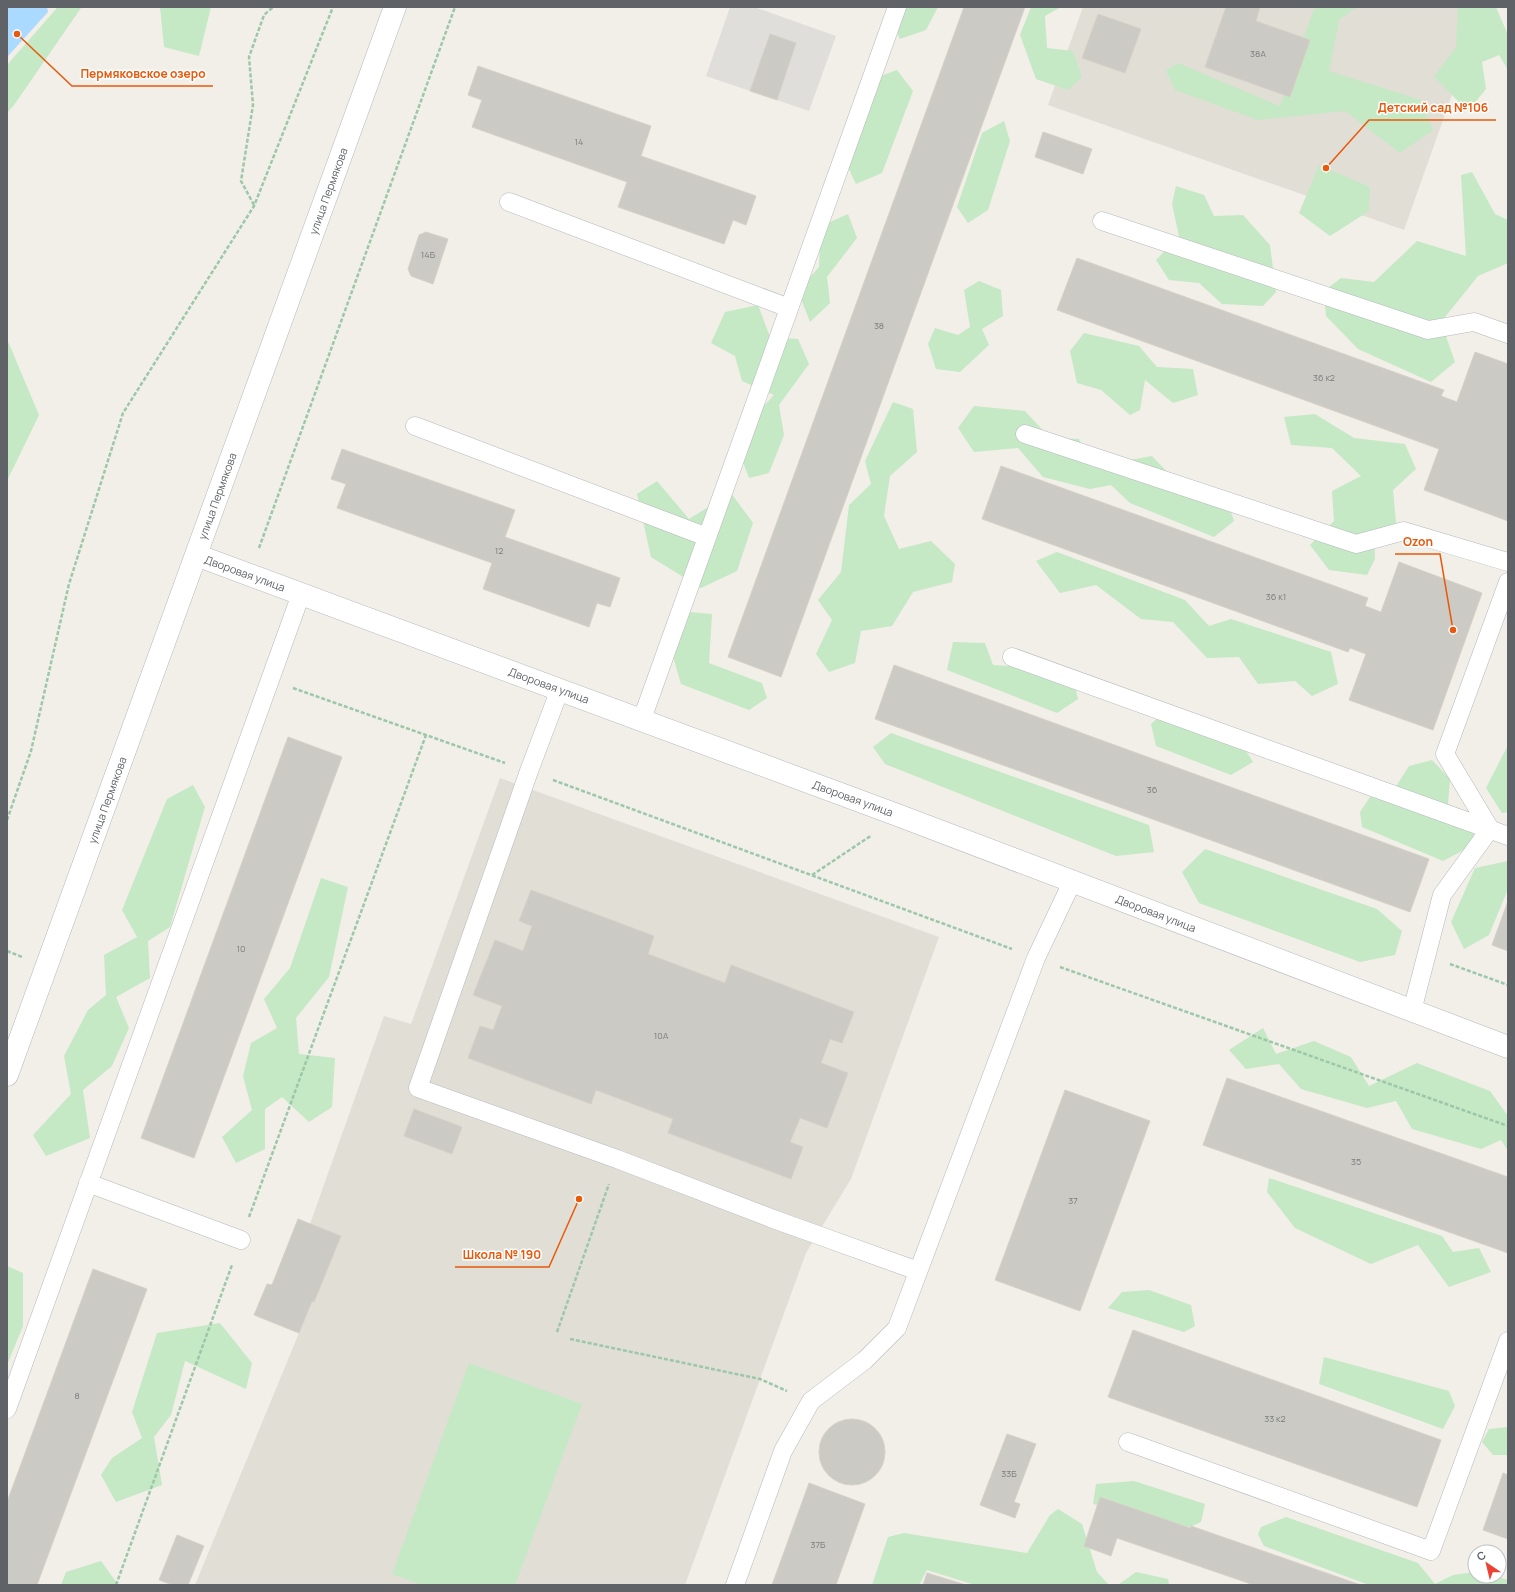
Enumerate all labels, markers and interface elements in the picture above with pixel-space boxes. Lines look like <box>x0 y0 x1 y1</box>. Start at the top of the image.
house number: 38А <box>1250 47 1266 60</box>
callout: Пермяковское озеро <box>72 62 213 86</box>
text: Пермяковское озеро <box>80 65 206 82</box>
callout: Детский сад №106 <box>1369 96 1496 120</box>
text: Детский сад №106 <box>1378 99 1488 116</box>
house number: 14 <box>575 135 583 148</box>
street label: улица Пермякова <box>305 146 351 236</box>
house number: 14Б <box>421 248 436 261</box>
house number: 38 <box>874 319 884 332</box>
house number: 36 к2 <box>1313 371 1335 384</box>
street label: улица Пермякова <box>194 451 240 541</box>
callout: Ozon <box>1395 530 1440 554</box>
text: Ozon <box>1403 533 1433 550</box>
house number: 12 <box>495 544 503 557</box>
street label: Дворовая улица <box>203 551 287 595</box>
house number: 36 к1 <box>1266 590 1286 603</box>
street label: Дворовая улица <box>507 663 591 707</box>
street label: улица Пермякова <box>84 755 130 845</box>
street label: Дворовая улица <box>811 776 895 820</box>
house number: 36 <box>1147 783 1158 796</box>
street label: Дворовая улица <box>1114 891 1198 935</box>
house number: 10 <box>237 942 246 955</box>
house number: 10А <box>654 1029 669 1042</box>
house number: 35 <box>1351 1155 1361 1168</box>
house number: 37 <box>1068 1194 1078 1207</box>
callout: Школа № 190 <box>455 1243 549 1267</box>
text: Школа № 190 <box>463 1246 541 1263</box>
house number: 8 <box>74 1389 80 1402</box>
house number: 33 к2 <box>1264 1412 1286 1425</box>
house number: 33Б <box>1001 1467 1017 1480</box>
house number: 37Б <box>811 1538 826 1551</box>
north arrow <box>1467 1544 1507 1584</box>
text: С <box>1473 1547 1489 1564</box>

